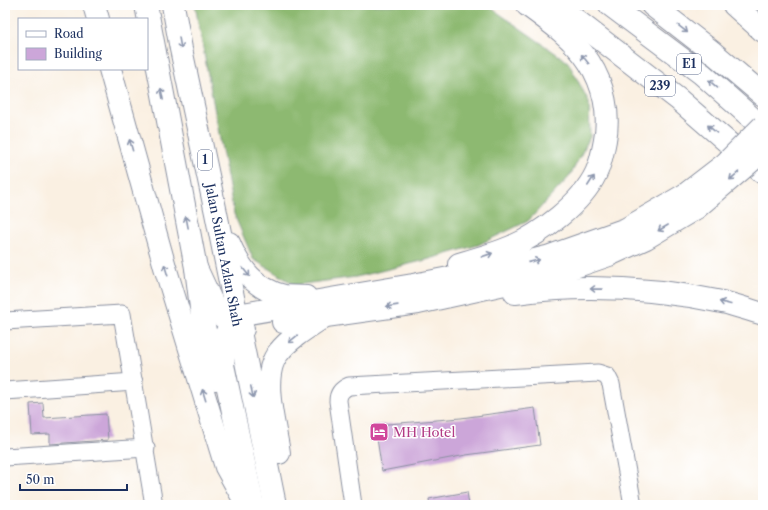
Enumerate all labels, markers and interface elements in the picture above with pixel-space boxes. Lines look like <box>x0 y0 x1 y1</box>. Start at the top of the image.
legend <box>18 18 148 70</box>
one-way arrow <box>677 25 688 33</box>
text: Road <box>54 26 84 41</box>
one-way arrow <box>177 36 185 49</box>
text: Building <box>54 46 102 61</box>
one-way arrow <box>581 53 590 64</box>
road number: E1 <box>677 54 701 74</box>
road number: 239 <box>645 76 675 96</box>
one-way arrow <box>708 79 718 88</box>
one-way arrow <box>158 88 166 101</box>
one-way arrow <box>707 124 717 134</box>
one-way arrow <box>126 139 134 152</box>
road number: 1 <box>198 150 212 170</box>
one-way arrow <box>728 172 739 181</box>
one-way arrow <box>587 176 595 187</box>
street label: Jalan Sultan Azlan Shah <box>202 180 246 328</box>
one-way arrow <box>183 216 191 229</box>
one-way arrow <box>657 225 669 233</box>
one-way arrow <box>481 251 494 258</box>
one-way arrow <box>527 256 540 264</box>
one-way arrow <box>162 264 169 277</box>
one-way arrow <box>242 267 251 278</box>
one-way arrow <box>590 285 603 293</box>
one-way arrow <box>719 299 732 307</box>
one-way arrow <box>386 302 399 310</box>
one-way arrow <box>288 335 299 344</box>
one-way arrow <box>249 385 257 398</box>
one-way arrow <box>200 389 207 402</box>
hotel icon: MH Hotel <box>368 421 390 443</box>
place label: MH Hotel <box>393 424 455 440</box>
scale bar <box>20 466 127 492</box>
text: 50 m <box>26 472 55 487</box>

